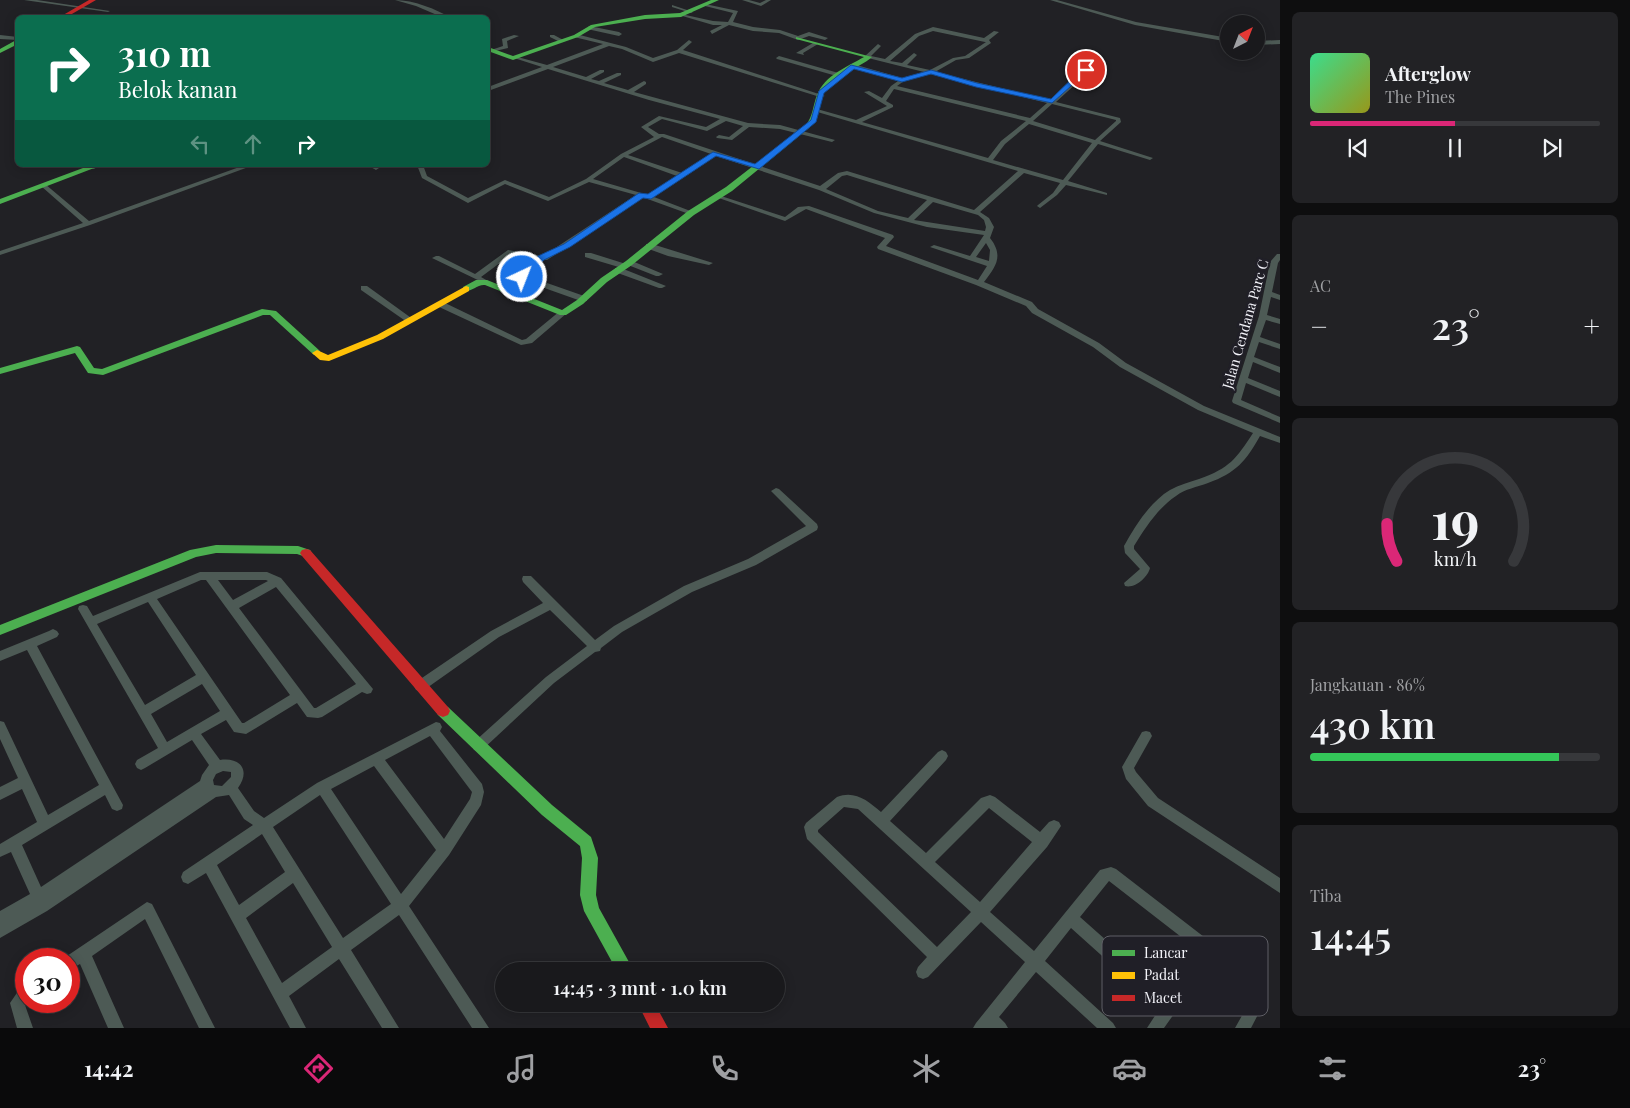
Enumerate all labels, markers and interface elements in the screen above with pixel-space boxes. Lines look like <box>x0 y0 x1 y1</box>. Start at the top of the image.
north arrow <box>1220 15 1265 60</box>
map controls <box>1220 15 1265 60</box>
text: 310 m <box>118 29 211 76</box>
icon: right <box>35 35 100 100</box>
pin <box>1065 49 1107 91</box>
icon: arrive <box>1072 56 1100 84</box>
text: Afterglow <box>1385 60 1471 86</box>
text: Belok kanan <box>118 74 237 104</box>
text: The Pines <box>1385 86 1455 107</box>
icon: left <box>186 130 214 158</box>
icon: ahead <box>239 130 267 158</box>
icon: right <box>292 130 320 158</box>
icon: previous <box>1344 134 1372 162</box>
icon: pause <box>1441 134 1469 162</box>
icon: next <box>1538 134 1566 162</box>
position arrow <box>495 250 547 302</box>
street label: Jalan Cendana Parc C <box>1217 257 1273 392</box>
text: AC <box>1310 275 1331 296</box>
text: 23° <box>1432 299 1480 350</box>
text: − <box>1310 307 1328 344</box>
text: + <box>1584 307 1600 344</box>
text: 19 <box>1431 484 1479 553</box>
text: km/h <box>1434 547 1477 570</box>
text: Jangkauan · 86% <box>1310 674 1425 695</box>
text: 430 km <box>1310 698 1435 749</box>
text: Tiba <box>1310 885 1342 906</box>
text: 14:45 <box>1310 909 1391 960</box>
legend <box>1102 936 1268 1016</box>
text: Lancar <box>1144 943 1188 962</box>
speed limit sign: 30 <box>15 948 80 1013</box>
text: Padat <box>1144 965 1180 984</box>
text: 14:45 · 3 mnt · 1.0 km <box>553 974 727 1000</box>
text: Macet <box>1144 988 1183 1007</box>
icon: directions <box>301 1051 336 1086</box>
icon: music <box>504 1051 539 1086</box>
icon: phone <box>707 1051 742 1086</box>
icon: climate <box>909 1051 944 1086</box>
icon: car <box>1112 1051 1147 1086</box>
icon: filters <box>1315 1051 1350 1086</box>
text: 14:42 <box>84 1053 133 1083</box>
text: 23° <box>1518 1053 1546 1083</box>

